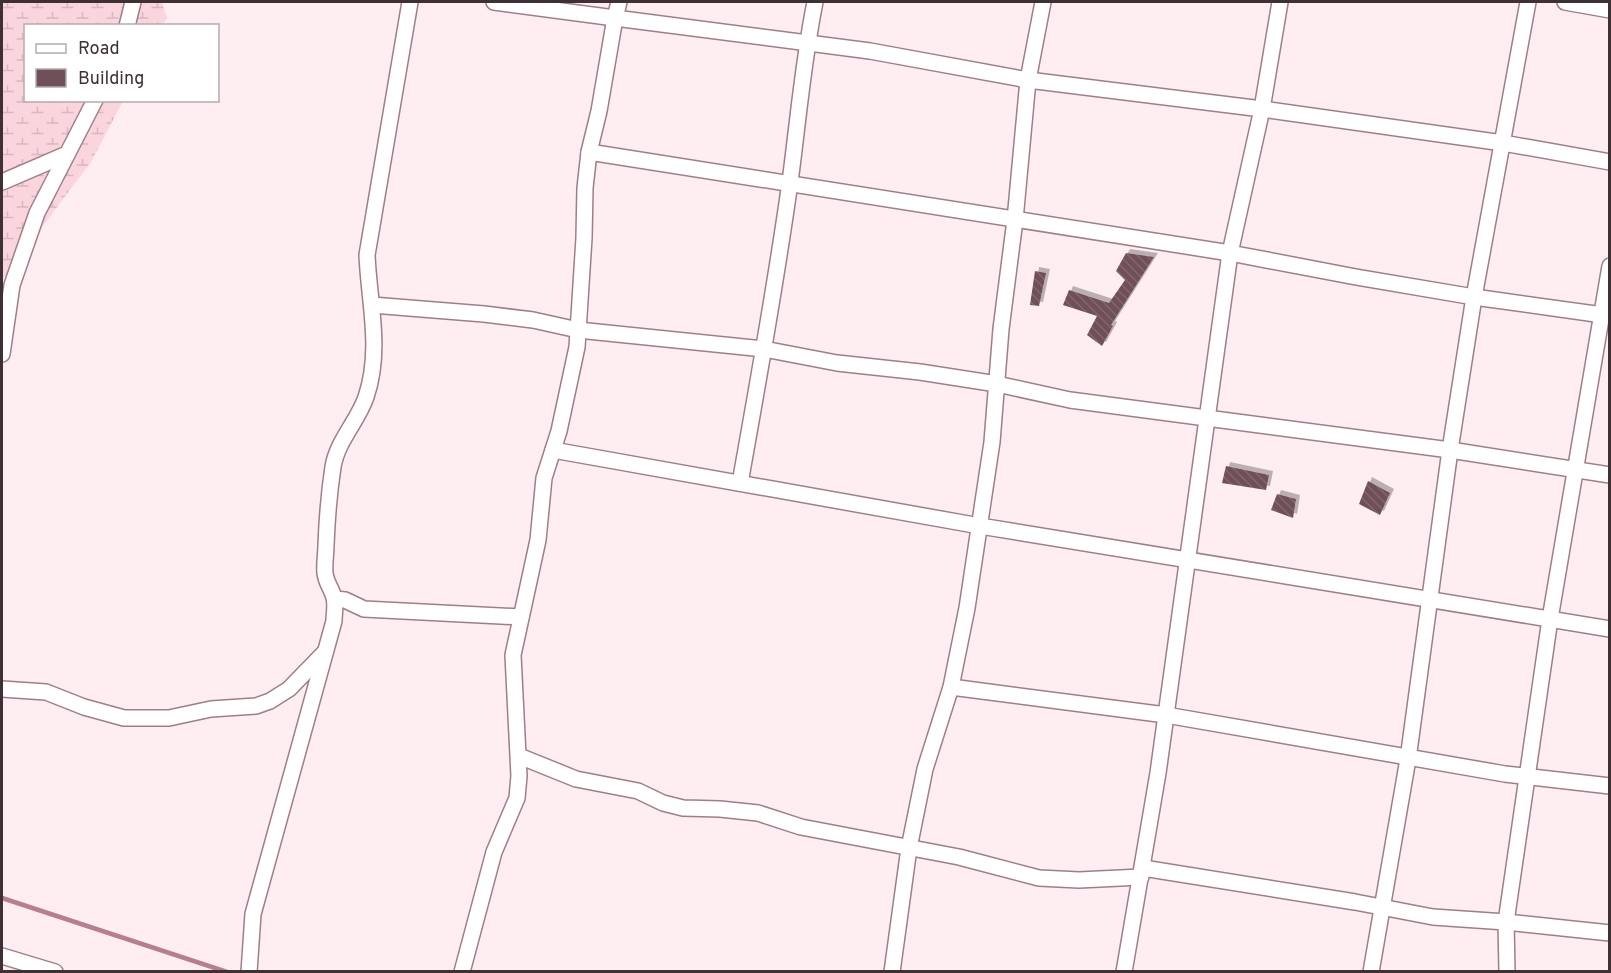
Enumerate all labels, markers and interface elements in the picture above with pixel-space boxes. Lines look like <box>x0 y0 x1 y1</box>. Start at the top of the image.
legend <box>24 24 219 102</box>
text: Road <box>78 38 120 61</box>
text: Building <box>78 68 144 91</box>

